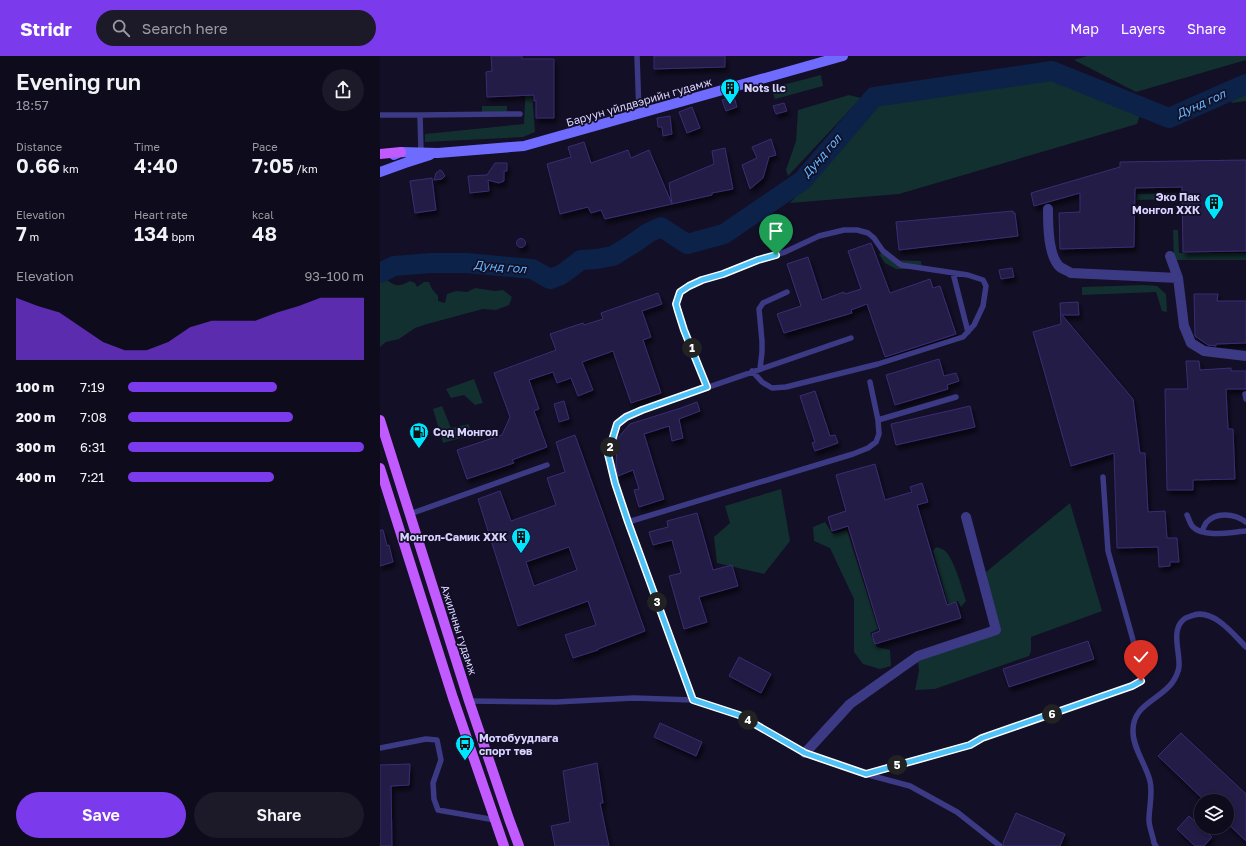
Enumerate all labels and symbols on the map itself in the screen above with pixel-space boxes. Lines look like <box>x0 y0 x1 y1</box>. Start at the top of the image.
street label: Баруун үйлдвэрийн гудамж <box>565 74 714 130</box>
building icon: Nots llc <box>719 77 741 105</box>
place label: Nots llc <box>744 81 787 94</box>
water label: Дунд гол <box>1173 86 1229 121</box>
water label: Дунд гол <box>798 130 845 181</box>
place label: Эко Пак Монгол ХХК <box>1132 190 1201 216</box>
building icon: Эко Пак Монгол ХХК <box>1203 192 1225 220</box>
pin <box>759 214 793 255</box>
water label: Дунд гол <box>472 257 528 276</box>
pin: 1 <box>682 338 702 358</box>
fuel station icon: Сод Монгол <box>408 421 430 449</box>
place label: Сод Монгол <box>433 425 498 438</box>
pin: 2 <box>600 437 620 457</box>
building icon: Монгол-Самик ХХК <box>510 526 532 554</box>
place label: Монгол-Самик ХХК <box>400 530 507 543</box>
street label: Ажилчны гудамж <box>439 583 480 677</box>
pin: 3 <box>647 592 667 612</box>
pin <box>1124 640 1158 681</box>
pin: 6 <box>1042 704 1062 724</box>
pin: 4 <box>738 710 758 730</box>
place label: Мотобуудлага спорт төв <box>479 731 558 757</box>
bus stop icon: Мотобуудлага спорт төв <box>454 733 476 761</box>
pin: 5 <box>887 755 907 775</box>

